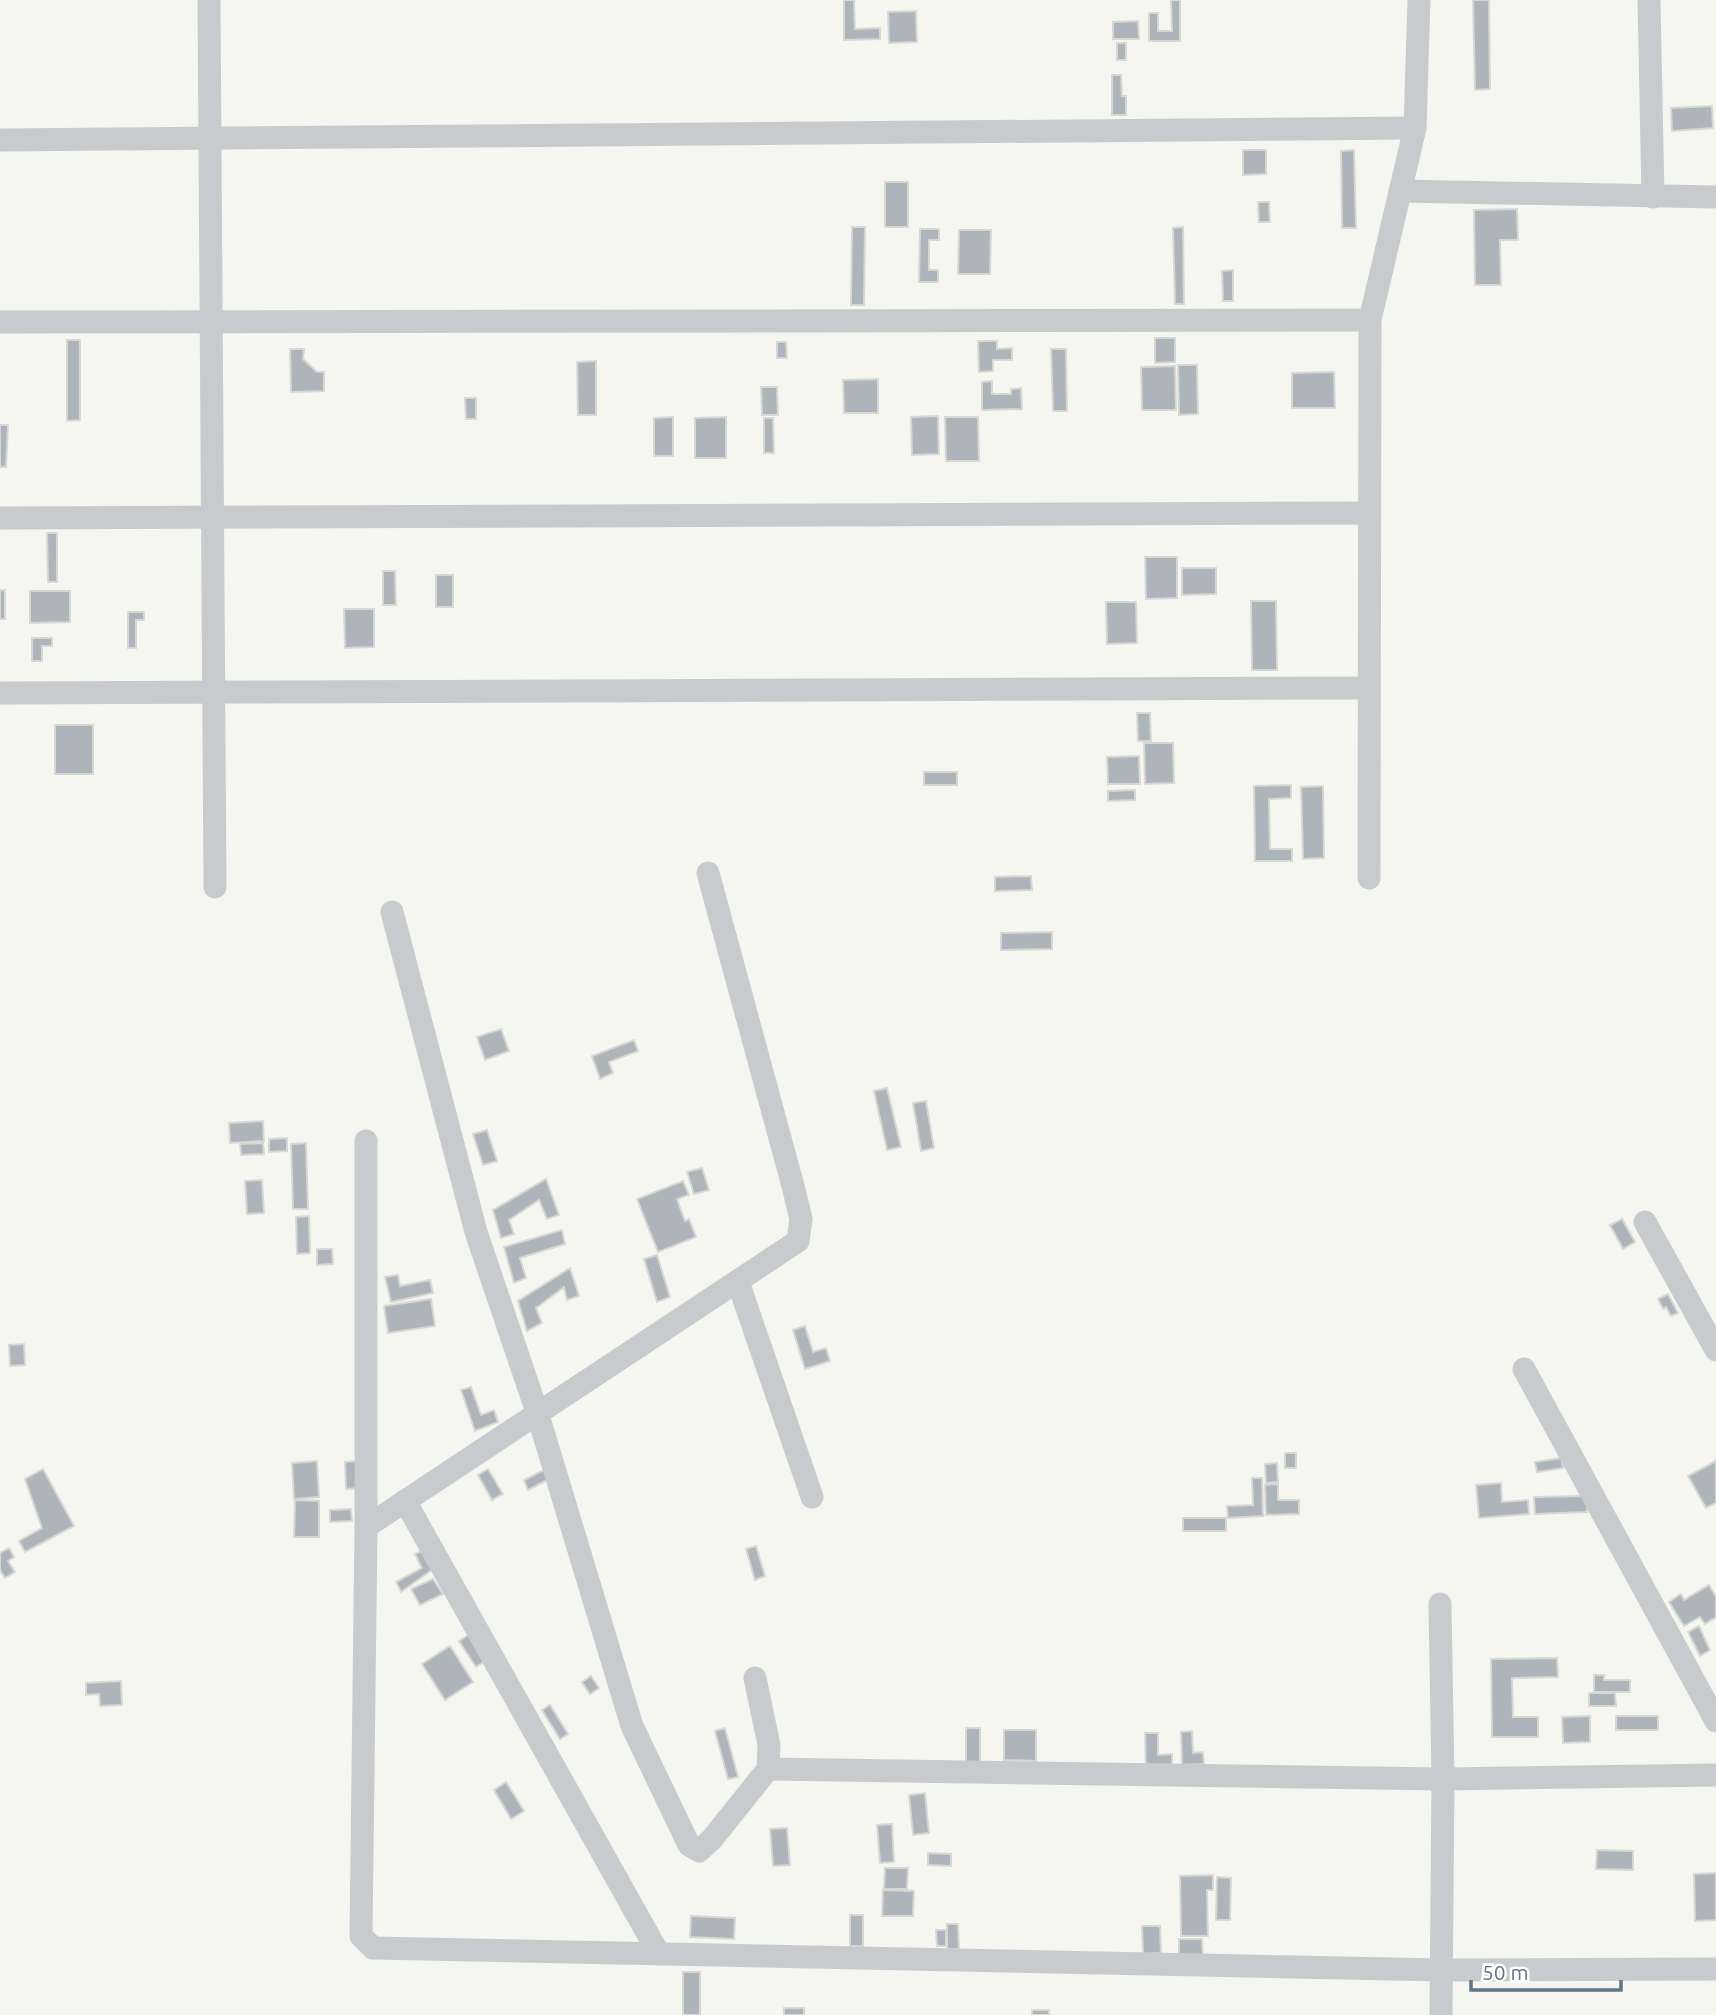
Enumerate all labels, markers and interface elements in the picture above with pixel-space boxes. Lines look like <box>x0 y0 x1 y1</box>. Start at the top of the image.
scale bar <box>1471 1948 1622 1992</box>
text: 50 m <box>1482 1960 1529 1984</box>

